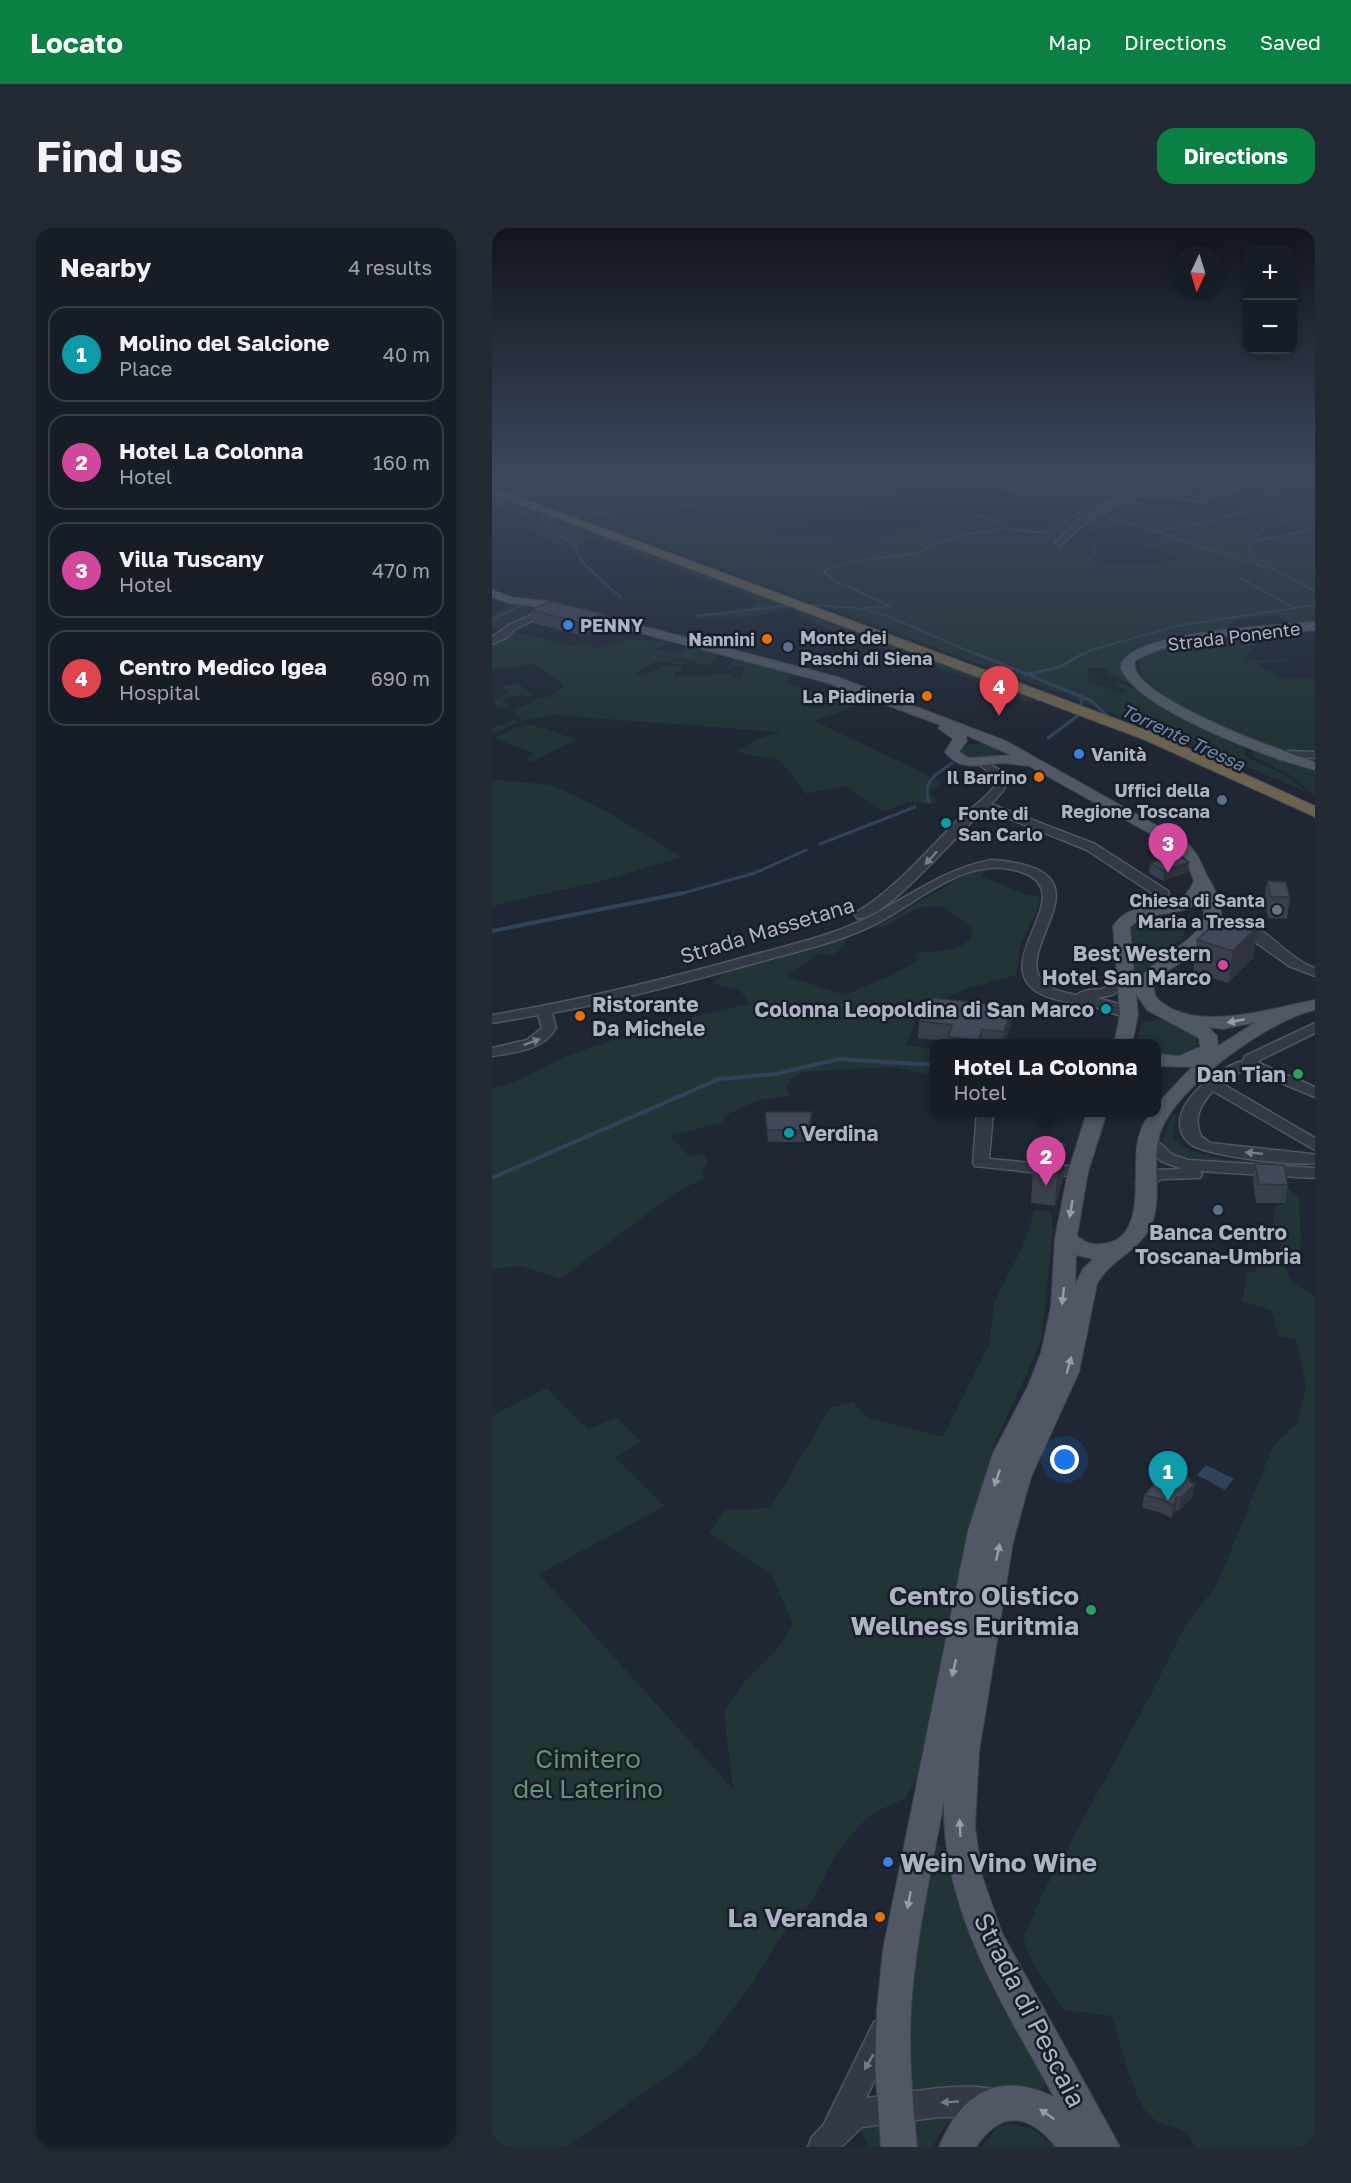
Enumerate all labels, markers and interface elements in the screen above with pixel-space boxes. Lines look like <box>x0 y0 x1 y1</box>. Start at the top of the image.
text: Locato <box>30 26 123 59</box>
text: Map <box>1048 29 1091 55</box>
text: Directions <box>1124 29 1227 55</box>
text: Saved <box>1260 29 1321 55</box>
button: Directions <box>1157 128 1315 184</box>
text: Find us <box>36 131 183 181</box>
north arrow <box>1171 246 1225 300</box>
map controls <box>1243 246 1297 354</box>
button: + <box>1243 246 1297 300</box>
text: Nearby <box>60 252 151 283</box>
text: 4 results <box>348 255 432 279</box>
button: − <box>1243 300 1297 354</box>
text: Molino del Salcione <box>119 329 330 356</box>
text: 1 <box>76 342 87 366</box>
text: 40 m <box>383 342 430 366</box>
text: Place <box>119 356 172 380</box>
text: Hotel La Colonna <box>119 437 303 464</box>
text: 2 <box>75 450 88 474</box>
text: 160 m <box>373 450 430 474</box>
text: Hotel <box>119 464 172 488</box>
text: Villa Tuscany <box>119 545 264 572</box>
text: 3 <box>75 558 88 582</box>
text: 470 m <box>372 558 430 582</box>
text: Hotel <box>119 572 172 596</box>
place label: PENNY <box>580 614 644 636</box>
street label: Strada Ponente <box>1166 617 1302 655</box>
marker: PENNY <box>561 618 575 632</box>
place label: Monte dei Paschi di Siena <box>800 626 932 669</box>
place label: Nannini <box>688 628 755 650</box>
marker: Nannini <box>760 632 774 646</box>
marker: Monte dei Paschi di Siena <box>781 640 795 654</box>
text: Centro Medico Igea <box>119 653 327 680</box>
text: 4 <box>75 666 88 690</box>
text: 690 m <box>371 666 430 690</box>
pin: 4 <box>980 666 1018 716</box>
text: Hospital <box>119 680 200 704</box>
place label: La Piadineria <box>802 685 915 707</box>
marker: La Piadineria <box>920 689 934 703</box>
water label: Torrente Tressa <box>1118 699 1249 776</box>
place label: Vanità <box>1091 743 1147 765</box>
marker: Vanità <box>1072 747 1086 761</box>
place label: Il Barrino <box>947 766 1027 788</box>
marker: Il Barrino <box>1032 770 1046 784</box>
place label: Uffici della Regione Toscana <box>1061 779 1210 822</box>
marker: Uffici della Regione Toscana <box>1215 793 1229 807</box>
place label: Fonte di San Carlo <box>958 802 1043 845</box>
marker: Fonte di San Carlo <box>939 816 953 830</box>
pin: 3 <box>1148 824 1188 873</box>
one-way arrow <box>924 850 938 865</box>
place label: Chiesa di Santa Maria a Tressa <box>1129 889 1265 932</box>
street label: Strada Massetana <box>677 891 857 969</box>
marker: Chiesa di Santa Maria a Tressa <box>1270 903 1284 917</box>
place label: Best Western Hotel San Marco <box>1042 940 1211 990</box>
marker: Best Western Hotel San Marco <box>1216 958 1230 972</box>
place label: Ristorante Da Michele <box>592 991 705 1041</box>
place label: Colonna Leopoldina di San Marco <box>754 996 1094 1022</box>
marker: Colonna Leopoldina di San Marco <box>1099 1002 1113 1016</box>
marker: Ristorante Da Michele <box>573 1009 587 1023</box>
one-way arrow <box>1226 1017 1245 1026</box>
one-way arrow <box>523 1036 541 1046</box>
popup <box>930 1039 1161 1117</box>
text: Hotel La Colonna <box>953 1053 1138 1080</box>
place label: Dan Tian <box>1197 1061 1286 1087</box>
marker: Dan Tian <box>1291 1067 1305 1081</box>
text: Hotel <box>953 1080 1007 1104</box>
place label: Verdina <box>801 1120 878 1146</box>
marker: Verdina <box>782 1126 796 1140</box>
pin: 2 <box>1026 1136 1066 1186</box>
one-way arrow <box>1244 1149 1263 1158</box>
one-way arrow <box>1067 1200 1076 1219</box>
marker: Banca Centro Toscana-Umbria <box>1211 1203 1225 1217</box>
place label: Banca Centro Toscana-Umbria <box>1135 1219 1301 1269</box>
one-way arrow <box>1058 1287 1068 1306</box>
one-way arrow <box>1065 1356 1074 1374</box>
your location <box>1050 1445 1079 1474</box>
pin: 1 <box>1148 1452 1188 1501</box>
one-way arrow <box>992 1469 1001 1487</box>
one-way arrow <box>994 1543 1004 1561</box>
place label: Centro Olistico Wellness Euritmia <box>851 1580 1079 1641</box>
marker: Centro Olistico Wellness Euritmia <box>1084 1603 1098 1617</box>
one-way arrow <box>949 1659 958 1678</box>
park label: Cimitero del Laterino <box>513 1743 663 1804</box>
one-way arrow <box>956 1819 965 1838</box>
place label: Wein Vino Wine <box>900 1847 1097 1878</box>
marker: Wein Vino Wine <box>881 1855 895 1869</box>
one-way arrow <box>904 1891 913 1910</box>
place label: La Veranda <box>727 1902 868 1933</box>
street label: Strada di Pescaia <box>968 1908 1092 2112</box>
marker: La Veranda <box>873 1910 887 1924</box>
one-way arrow <box>864 2054 874 2071</box>
one-way arrow <box>940 2098 959 2107</box>
one-way arrow <box>1040 2108 1056 2120</box>

